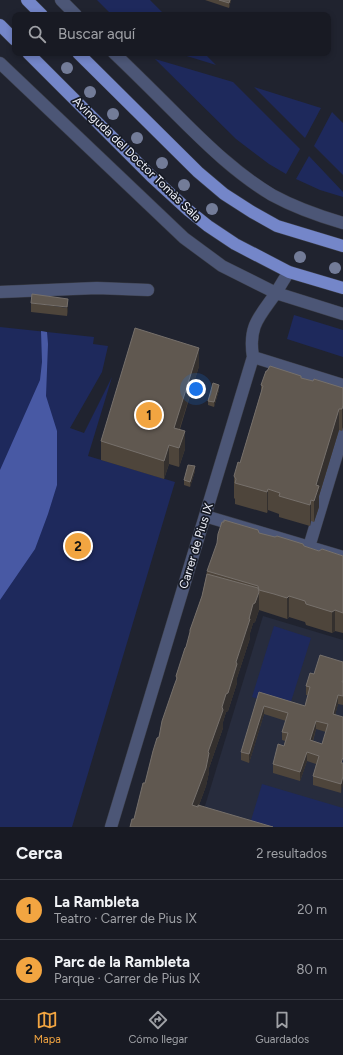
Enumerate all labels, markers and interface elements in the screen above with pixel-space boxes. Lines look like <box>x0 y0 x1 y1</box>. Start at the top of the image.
search box <box>12 12 331 56</box>
icon: search <box>26 23 48 45</box>
text: Buscar aquí <box>58 25 135 43</box>
street label: Avinguda del Doctor Tomàs Sala <box>70 94 204 224</box>
your location <box>186 379 206 399</box>
pin: 1 <box>136 400 162 430</box>
street label: Carrer de Pius IX <box>176 501 216 590</box>
pin: 2 <box>65 531 91 561</box>
text: Cerca <box>16 843 63 863</box>
text: 2 resultados <box>256 846 327 861</box>
text: La Rambleta <box>54 893 139 911</box>
text: 1 <box>26 902 32 917</box>
text: 20 m <box>297 902 327 917</box>
text: Teatro · Carrer de Pius IX <box>54 911 197 926</box>
text: Parc de la Rambleta <box>54 953 190 971</box>
text: 2 <box>25 962 33 977</box>
text: 80 m <box>296 962 327 977</box>
text: Parque · Carrer de Pius IX <box>54 971 200 986</box>
tab: Mapa <box>34 1009 61 1046</box>
tab: Cómo llegar <box>128 1009 188 1046</box>
tab: Guardados <box>255 1009 309 1046</box>

